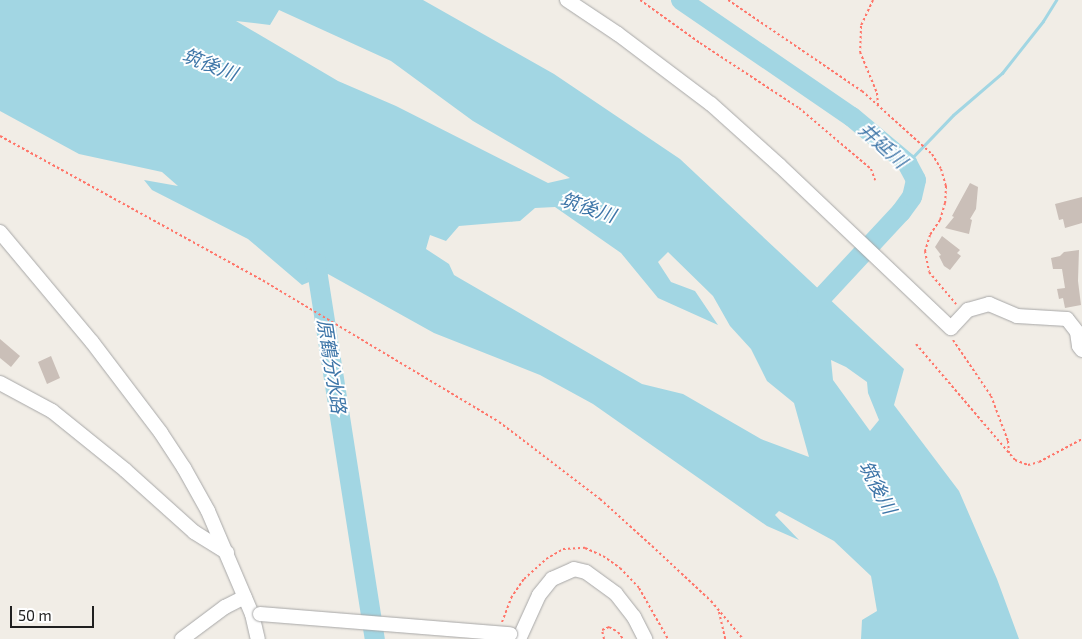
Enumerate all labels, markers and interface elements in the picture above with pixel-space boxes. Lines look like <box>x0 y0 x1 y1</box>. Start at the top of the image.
water label: 筑後川 <box>179 43 241 85</box>
water label: 井延川 <box>854 117 912 173</box>
water label: 筑後川 <box>557 187 619 227</box>
water label: 原鶴分水路 <box>313 317 351 415</box>
water label: 筑後川 <box>855 456 901 518</box>
scale bar <box>12 596 96 628</box>
text: 50 m <box>18 606 52 624</box>

